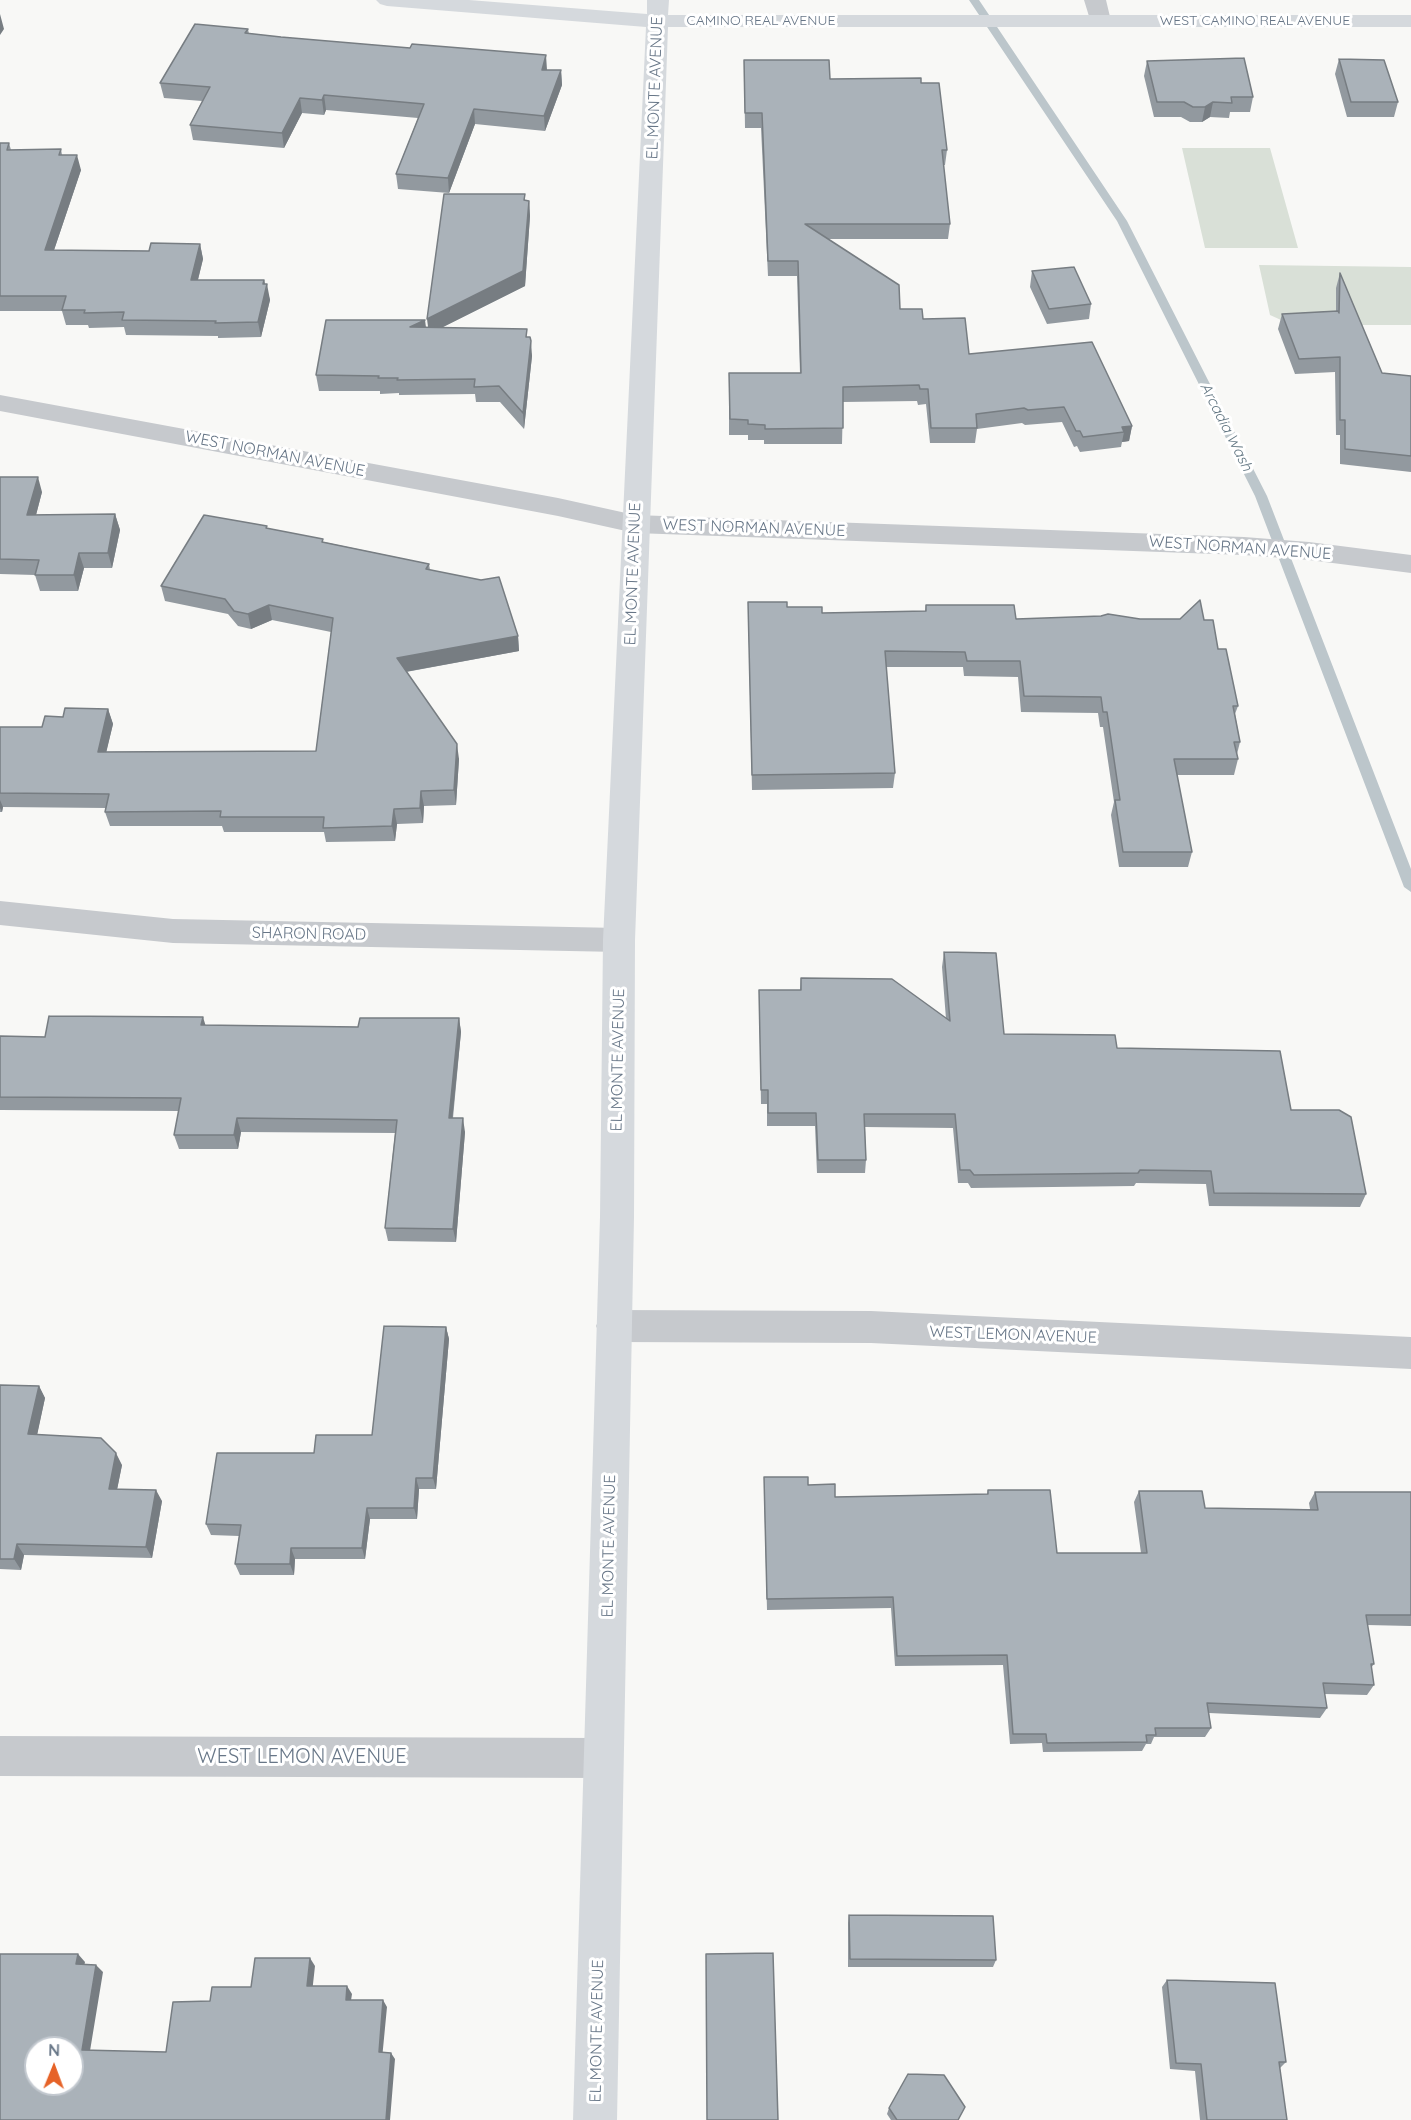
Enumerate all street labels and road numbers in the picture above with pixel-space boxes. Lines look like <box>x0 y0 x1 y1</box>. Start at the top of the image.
street label: CAMINO REAL AVENUE <box>687 13 835 29</box>
street label: WEST CAMINO REAL AVENUE <box>1160 13 1350 29</box>
street label: EL MONTE AVENUE <box>643 16 667 160</box>
street label: WEST NORMAN AVENUE <box>184 427 366 481</box>
street label: EL MONTE AVENUE <box>621 502 645 646</box>
street label: WEST NORMAN AVENUE <box>662 515 846 541</box>
street label: WEST NORMAN AVENUE <box>1148 532 1332 564</box>
street label: SHARON ROAD <box>252 923 366 945</box>
street label: EL MONTE AVENUE <box>607 988 629 1132</box>
street label: WEST LEMON AVENUE <box>929 1322 1097 1348</box>
street label: EL MONTE AVENUE <box>598 1474 620 1618</box>
street label: WEST LEMON AVENUE <box>197 1745 407 1769</box>
street label: EL MONTE AVENUE <box>586 1959 608 2103</box>

